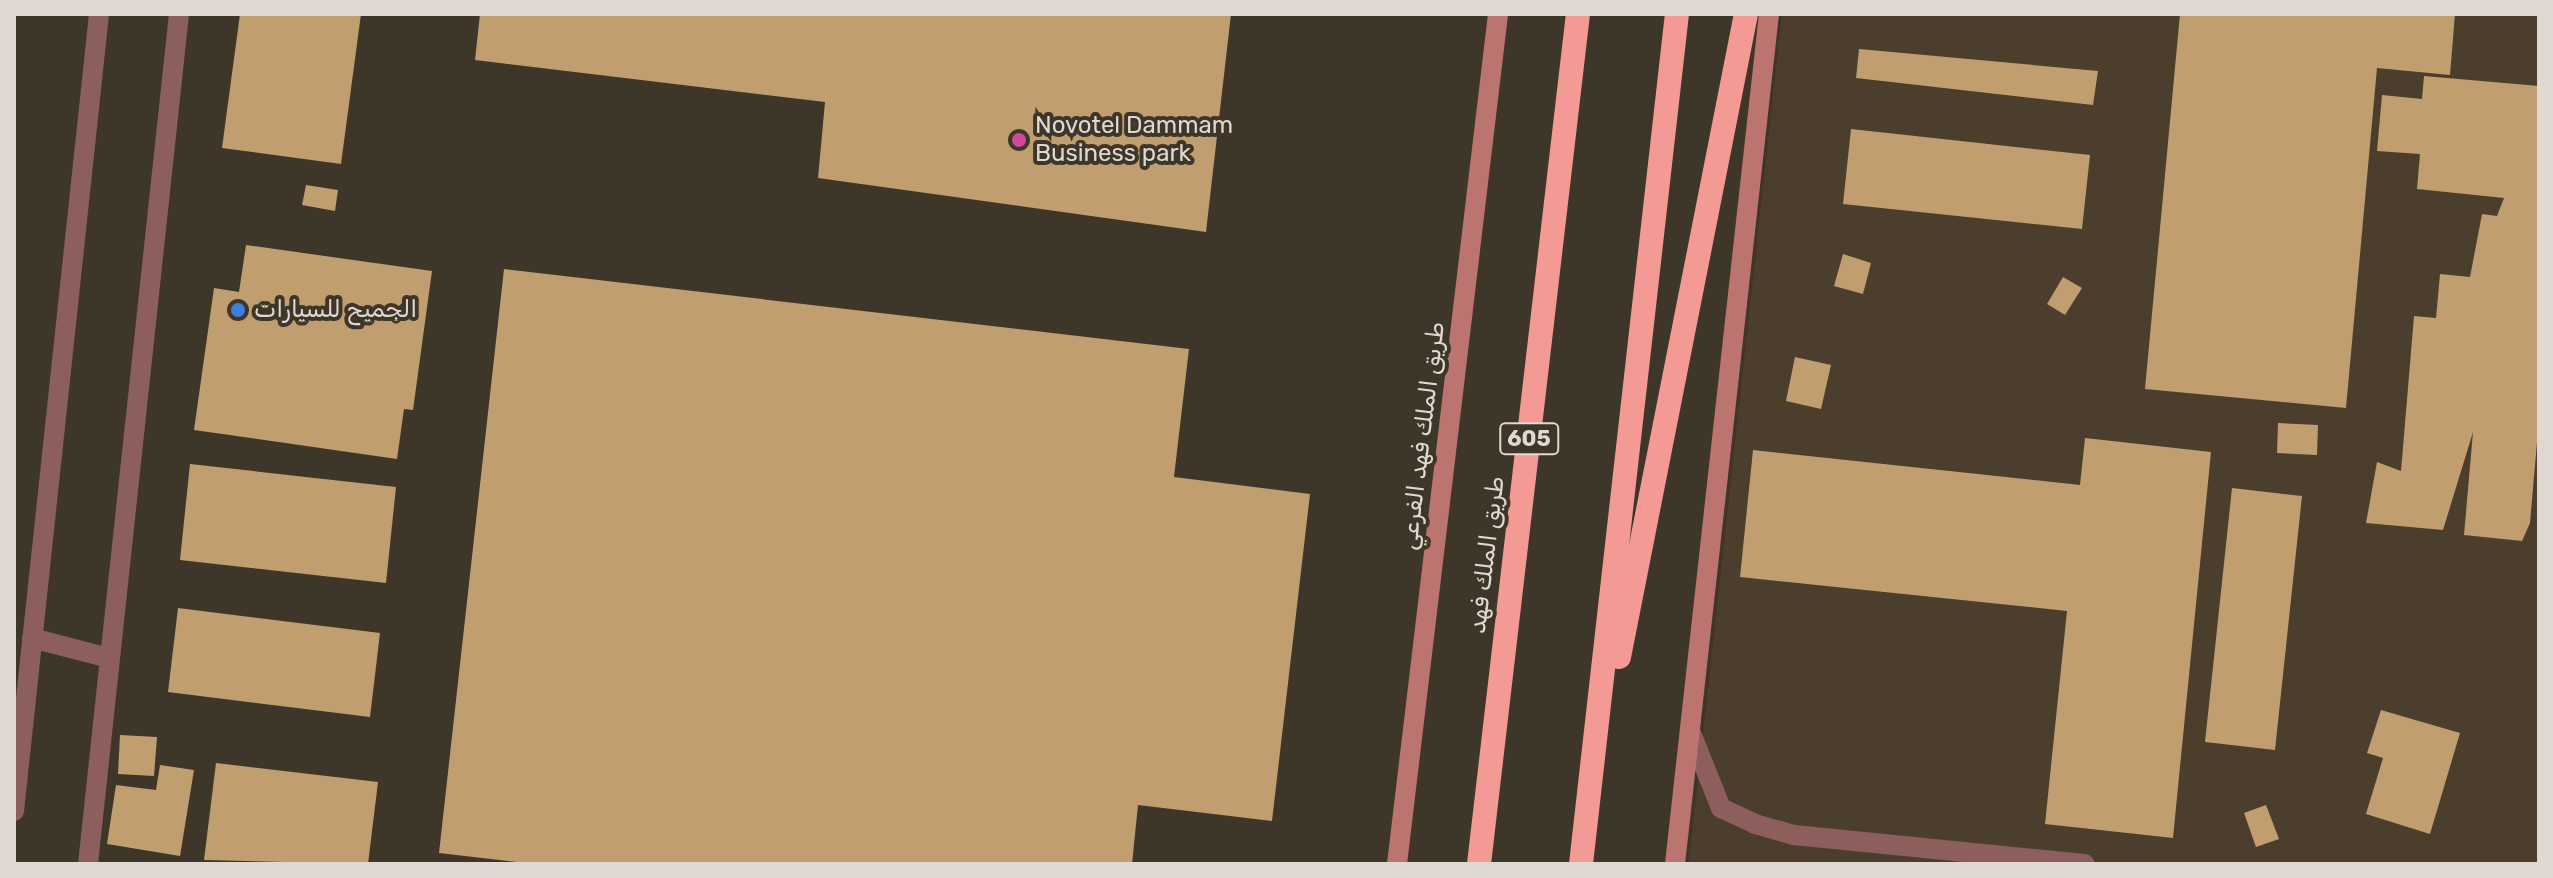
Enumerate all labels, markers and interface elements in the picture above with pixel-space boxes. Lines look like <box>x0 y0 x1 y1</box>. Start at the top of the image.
place label: Novotel Dammam Business park <box>1035 112 1233 168</box>
marker: Novotel Dammam Business park <box>1010 131 1028 149</box>
place label: الجميح للسيارات <box>254 296 417 324</box>
marker: الجميح للسيارات <box>229 301 247 319</box>
street label: طريق الملك فهد الفرعي <box>1395 320 1451 552</box>
road number: 605 <box>1499 421 1559 457</box>
street label: طريق الملك فهد <box>1463 475 1511 635</box>

